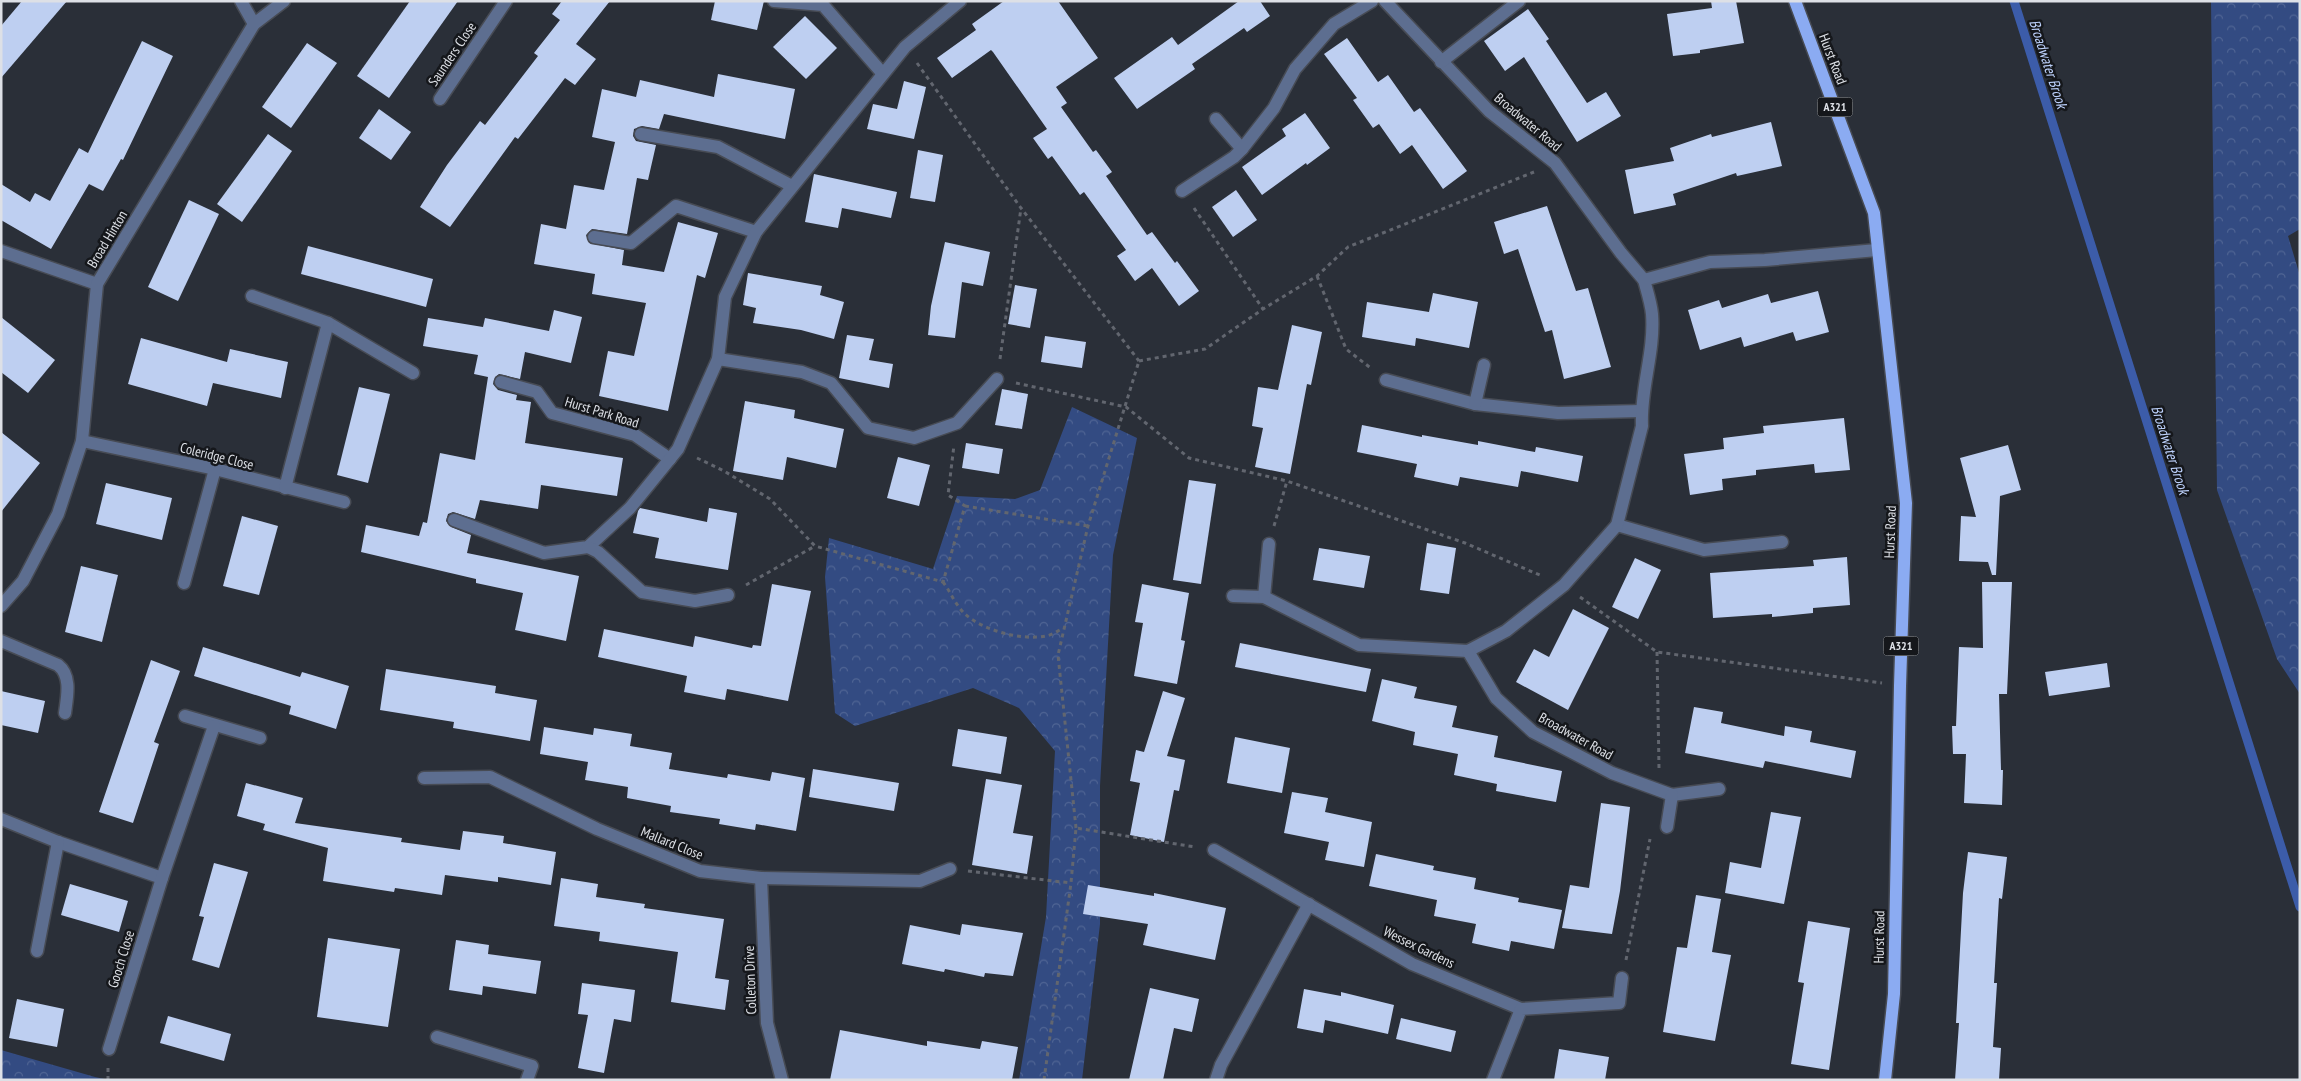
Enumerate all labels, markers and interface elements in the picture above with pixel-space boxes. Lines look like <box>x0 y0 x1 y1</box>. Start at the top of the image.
water label: Broadwater Brook <box>2025 17 2072 113</box>
street label: Saunders Close <box>424 18 480 89</box>
street label: Hurst Road <box>1815 31 1851 87</box>
street label: Broadwater Road <box>1491 89 1565 155</box>
road number: A321 <box>1818 98 1852 116</box>
street label: Broad Hinton <box>83 207 131 271</box>
street label: Hurst Park Road <box>563 392 641 432</box>
water label: Broadwater Brook <box>2147 403 2194 499</box>
street label: Coleridge Close <box>178 438 256 474</box>
street label: Hurst Road <box>1880 505 1900 559</box>
road number: A321 <box>1884 636 1918 656</box>
street label: Broadwater Road <box>1536 708 1616 764</box>
street label: Mallard Close <box>638 822 706 864</box>
street label: Hurst Road <box>1870 910 1888 964</box>
street label: Wessex Gardens <box>1380 922 1458 972</box>
street label: Gooch Close <box>104 928 138 990</box>
street label: Colleton Drive <box>740 945 760 1015</box>

